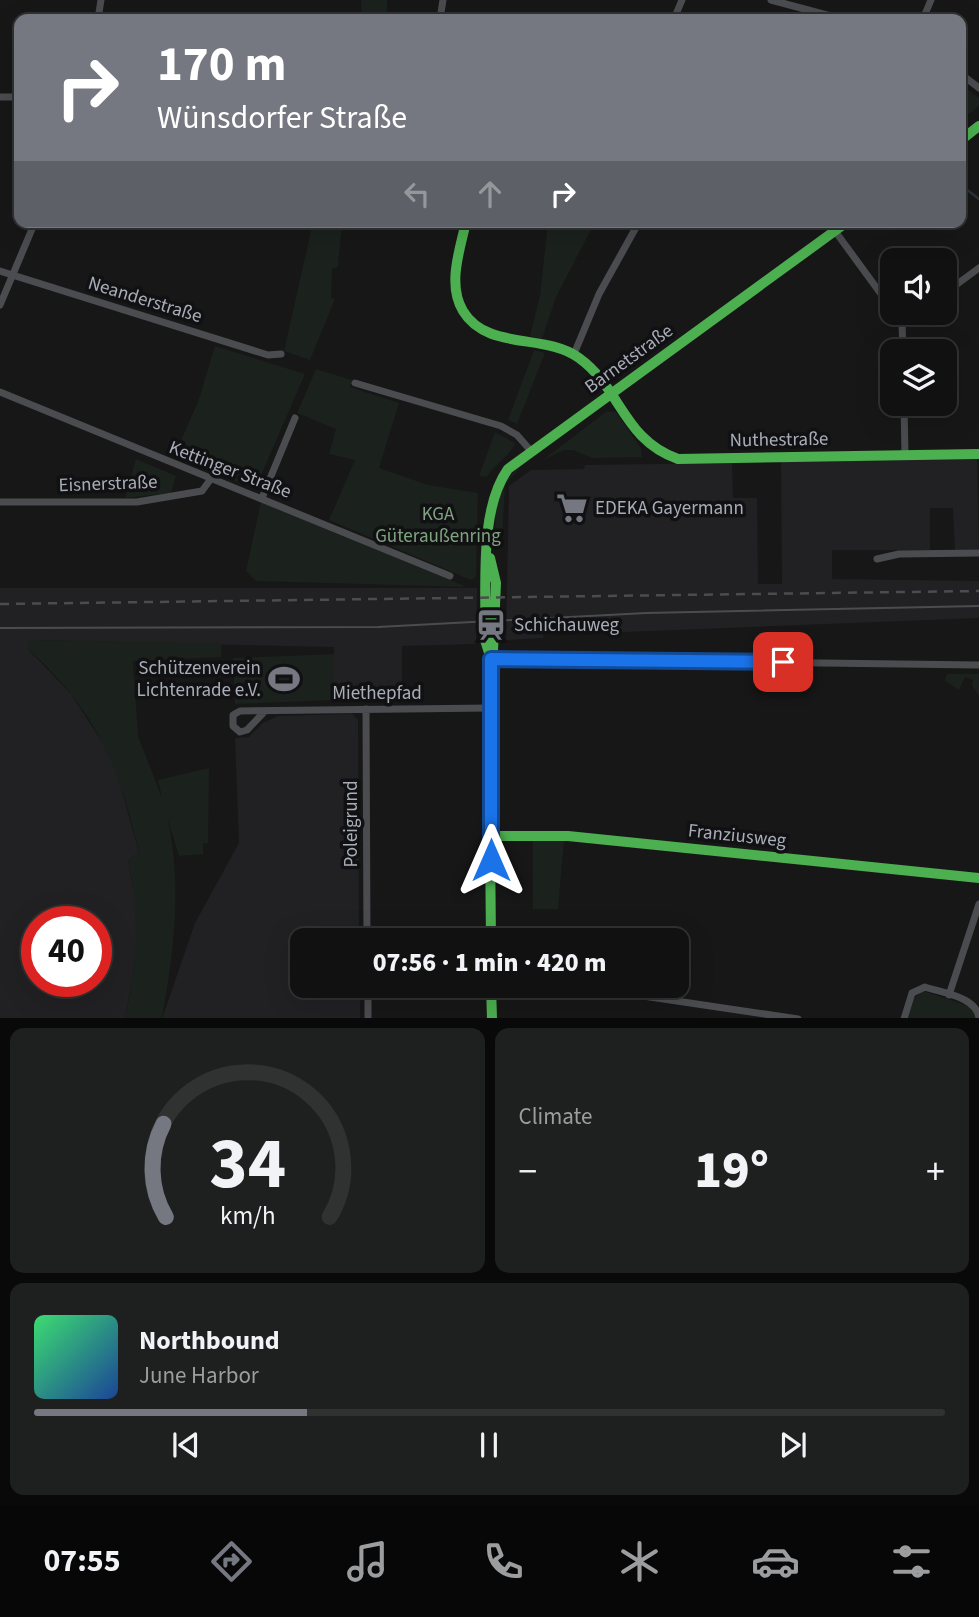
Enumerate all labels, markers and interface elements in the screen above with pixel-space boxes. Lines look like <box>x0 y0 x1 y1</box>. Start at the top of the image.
text: 170 m <box>157 30 286 100</box>
icon: right <box>42 42 133 133</box>
text: Wünsdorfer Straße <box>157 95 407 141</box>
icon: left <box>398 175 436 213</box>
icon: ahead <box>471 175 509 213</box>
icon: right <box>544 175 582 213</box>
map controls <box>880 248 957 416</box>
button: sound <box>880 248 957 325</box>
street label: Neanderstraße <box>85 270 205 330</box>
street label: Barnetstraße <box>579 318 679 400</box>
button: layers <box>880 339 957 416</box>
street label: Nuthestraße <box>729 426 829 454</box>
street label: Kettinger Straße <box>165 434 295 506</box>
street label: Eisnerstraße <box>58 469 158 499</box>
supermarket icon: EDEKA Gayermann <box>555 491 589 525</box>
place label: EDEKA Gayermann <box>595 495 744 522</box>
park label: KGA Güteraußenring <box>375 501 501 550</box>
station icon: Schichauweg <box>474 608 508 642</box>
place label: Schichauweg <box>514 612 620 639</box>
pin <box>753 632 813 692</box>
icon: arrive <box>764 643 802 681</box>
place label: Schützenverein Lichtenrade e.V. <box>136 655 261 704</box>
sports icon: Schützenverein Lichtenrade e.V. <box>267 662 301 696</box>
street label: Miethepfad <box>332 680 422 707</box>
street label: Poleigrund <box>338 781 365 868</box>
street label: Franziusweg <box>687 817 788 855</box>
position arrow <box>454 823 528 897</box>
speed limit sign: 40 <box>21 906 112 997</box>
text: 07:56 · 1 min · 420 m <box>373 944 606 981</box>
text: Climate <box>519 1100 592 1133</box>
text: 34 <box>209 1112 286 1216</box>
text: 19° <box>694 1134 769 1208</box>
text: − <box>519 1145 537 1199</box>
text: + <box>926 1145 945 1199</box>
text: km/h <box>220 1197 275 1233</box>
text: Northbound <box>139 1322 280 1359</box>
text: June Harbor <box>139 1359 259 1392</box>
icon: previous <box>167 1426 205 1464</box>
icon: pause <box>470 1426 508 1464</box>
icon: next <box>774 1426 812 1464</box>
icon: directions <box>207 1537 256 1586</box>
icon: music <box>343 1537 392 1586</box>
icon: phone <box>479 1537 528 1586</box>
icon: climate <box>615 1537 664 1586</box>
icon: car <box>751 1537 800 1586</box>
icon: filters <box>887 1537 936 1586</box>
text: 07:55 <box>43 1538 121 1584</box>

